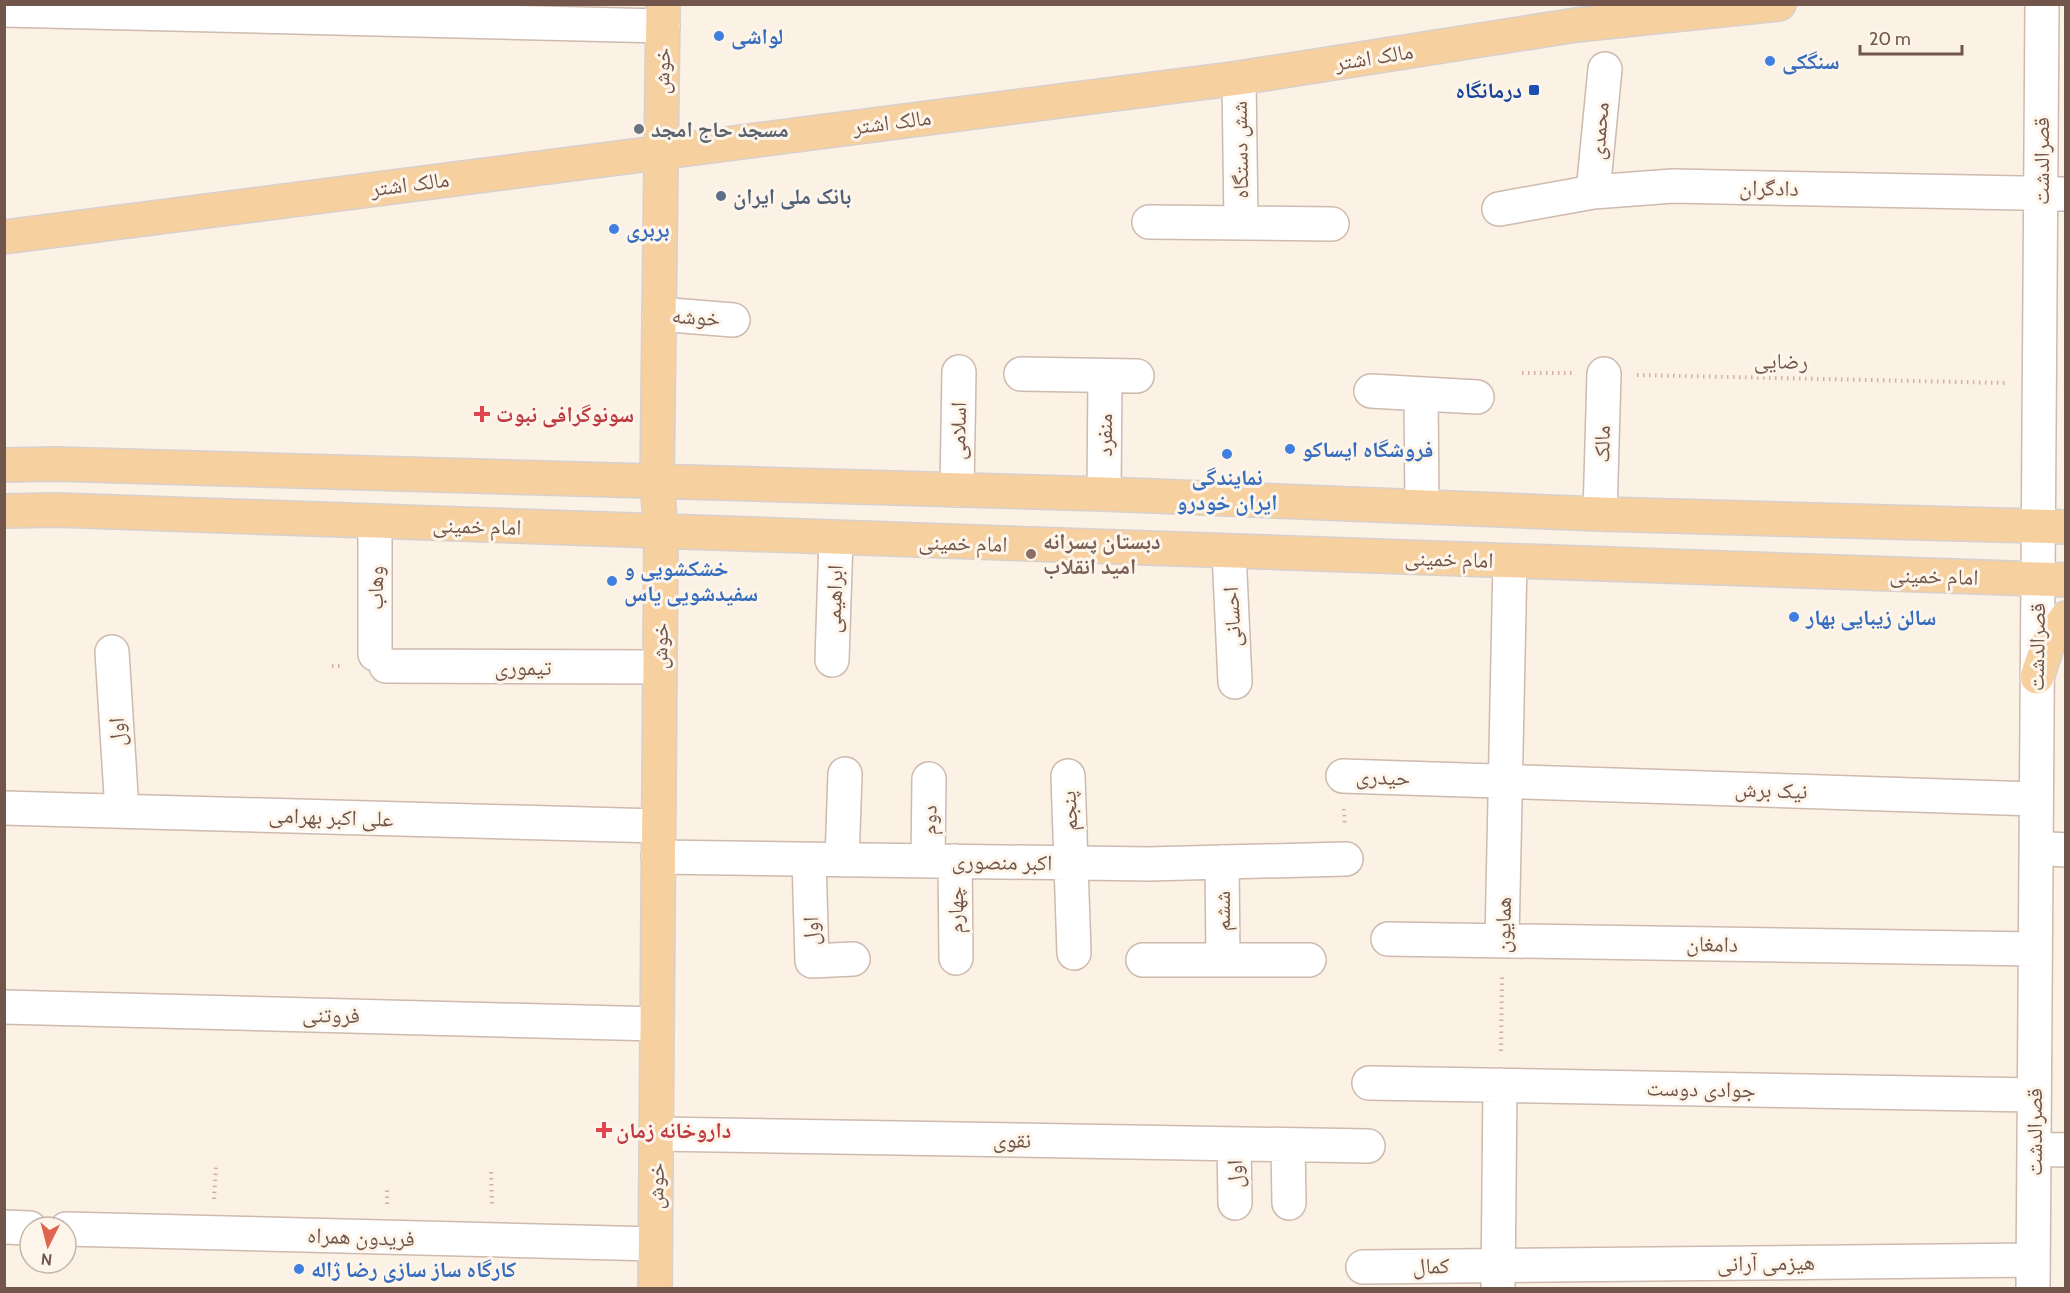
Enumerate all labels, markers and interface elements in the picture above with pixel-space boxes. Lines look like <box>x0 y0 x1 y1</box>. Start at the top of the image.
scale bar <box>1860 18 1962 56</box>
place label: لواشی <box>731 23 783 50</box>
text: 20 m <box>1869 28 1911 50</box>
marker: لواشی <box>712 29 726 43</box>
street label: مالک اشتر <box>1332 38 1415 77</box>
street label: خوش <box>648 47 676 95</box>
place label: سنگکی <box>1782 48 1840 75</box>
marker: سنگکی <box>1763 54 1777 68</box>
place label: درمانگاه <box>1455 77 1522 104</box>
marker: درمانگاه <box>1527 83 1541 97</box>
street label: شش دستگاه <box>1226 101 1254 199</box>
street label: محمدی <box>1583 101 1615 161</box>
street label: مالک اشتر <box>850 104 933 140</box>
place label: مسجد حاج امجد <box>651 116 789 143</box>
street label: قصرالدشت <box>2028 117 2055 205</box>
marker: مسجد حاج امجد <box>632 122 646 136</box>
street label: مالک اشتر <box>368 166 451 202</box>
street label: دادگران <box>1739 174 1799 202</box>
place label: بانک ملی ایران <box>733 183 851 210</box>
marker: بانک ملی ایران <box>714 189 728 203</box>
place label: بربری <box>626 216 669 243</box>
marker: بربری <box>607 222 621 236</box>
street label: خوشه <box>671 302 721 332</box>
street label: رضایی <box>1754 347 1808 375</box>
place label: سونوگرافی نبوت <box>496 401 634 428</box>
street label: اسلامی <box>944 402 972 460</box>
marker: سونوگرافی نبوت <box>473 405 491 423</box>
street label: منفرد <box>1091 414 1118 456</box>
street label: مالک <box>1588 425 1616 463</box>
place label: فروشگاه ایساکو <box>1302 436 1433 463</box>
marker: فروشگاه ایساکو <box>1283 442 1297 456</box>
marker: نمایندگی ایران خودرو <box>1220 447 1234 461</box>
place label: نمایندگی ایران خودرو <box>1177 464 1277 516</box>
street label: امام خمینی <box>432 511 522 542</box>
street label: امام خمینی <box>918 528 1008 559</box>
place label: دبستان پسرانه امید انقلاب <box>1043 528 1161 580</box>
street label: امام خمینی <box>1404 544 1494 575</box>
marker: دبستان پسرانه امید انقلاب <box>1024 547 1038 561</box>
place label: خشکشویی و سفیدشویی یاس <box>624 555 758 607</box>
street label: امام خمینی <box>1889 561 1979 592</box>
street label: ابراهیمی <box>819 564 849 634</box>
street label: وهاب <box>362 566 389 610</box>
marker: خشکشویی و سفیدشویی یاس <box>605 574 619 588</box>
street label: احسانی <box>1217 586 1247 648</box>
street label: قصرالدشت <box>2023 603 2051 691</box>
place label: سالن زیبایی بهار <box>1805 604 1936 631</box>
marker: سالن زیبایی بهار <box>1787 610 1801 624</box>
street label: خوش <box>646 622 674 670</box>
street label: تیموری <box>495 654 552 681</box>
street label: اول <box>103 717 131 747</box>
street label: حیدری <box>1355 763 1411 791</box>
street label: نیک برش <box>1734 775 1808 805</box>
street label: پنجم <box>1054 790 1085 832</box>
street label: علی اکبر بهرامی <box>268 801 394 833</box>
street label: دوم <box>915 805 944 835</box>
street label: اکبر منصوری <box>951 848 1053 876</box>
street label: چهارم <box>942 886 970 934</box>
street label: ششم <box>1209 891 1237 931</box>
street label: همایون <box>1489 896 1517 954</box>
street label: اول <box>797 916 825 946</box>
street label: دامغان <box>1686 930 1738 958</box>
street label: فروتنی <box>302 1001 360 1029</box>
street label: جوادی دوست <box>1646 1075 1756 1103</box>
street label: قصرالدشت <box>2021 1088 2048 1176</box>
place label: داروخانه زمان <box>616 1117 731 1144</box>
marker: داروخانه زمان <box>597 1123 611 1137</box>
street label: نقوی <box>993 1126 1031 1154</box>
street label: اول <box>1221 1159 1249 1189</box>
street label: خوش <box>642 1162 670 1210</box>
north arrow <box>18 1215 78 1275</box>
street label: فریدون همراه <box>307 1222 415 1252</box>
text: N <box>40 1249 53 1269</box>
street label: هیزمی آرانی <box>1717 1249 1815 1277</box>
street label: کمال <box>1412 1252 1450 1280</box>
place label: کارگاه ساز سازی رضا ژاله <box>311 1256 517 1283</box>
marker: کارگاه ساز سازی رضا ژاله <box>292 1262 306 1276</box>

